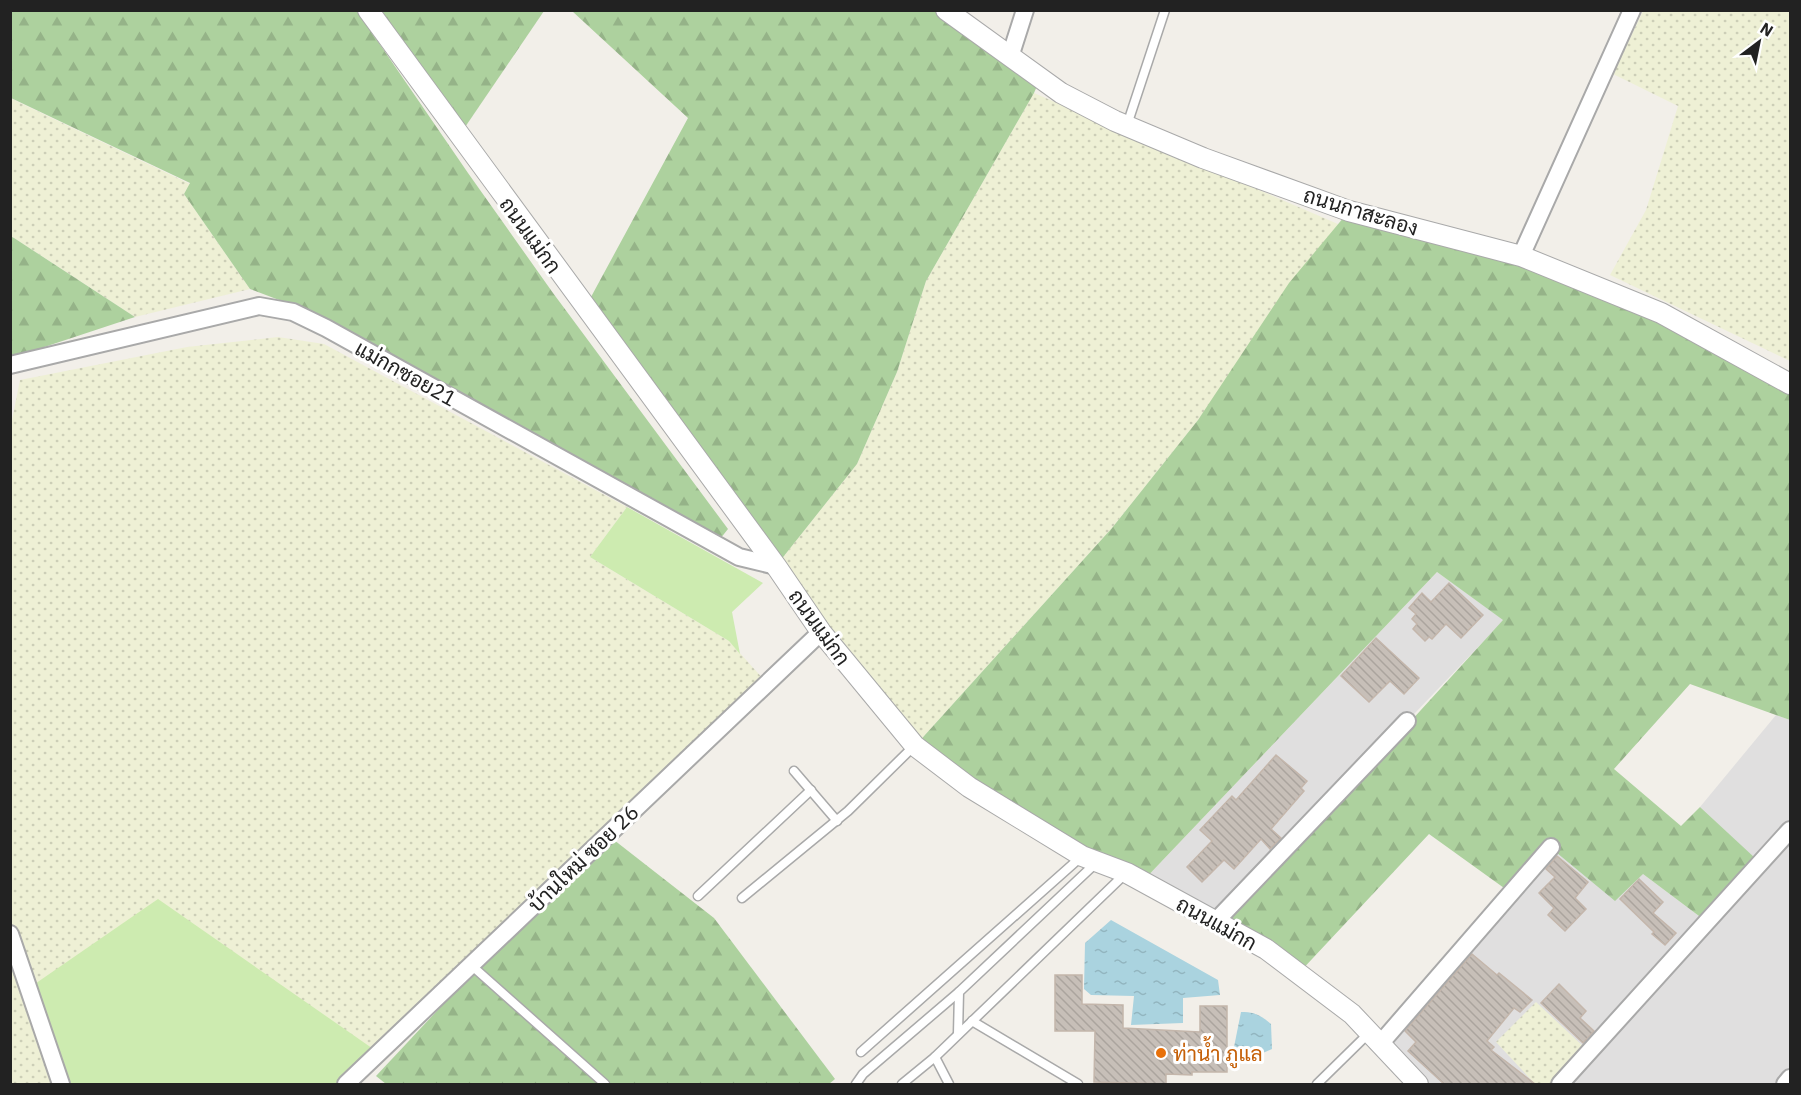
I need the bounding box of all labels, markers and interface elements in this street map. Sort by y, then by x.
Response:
north arrow [1729,12,1789,72]
text: N [1757,18,1777,41]
street label: ถนนกาสะลอง [1300,180,1422,242]
street label: ถนนแม่กก [494,191,568,279]
street label: แม่กกซอย21 [350,334,462,412]
street label: ถนนแม่กก [783,583,857,671]
street label: บ้านใหม่ ซอย 26 [522,798,644,918]
street label: ถนนแม่กก [1172,889,1262,957]
place label: ท่าน้ำ ภูแล [1173,1036,1263,1069]
marker: ท่าน้ำ ภูแล [1154,1046,1168,1060]

